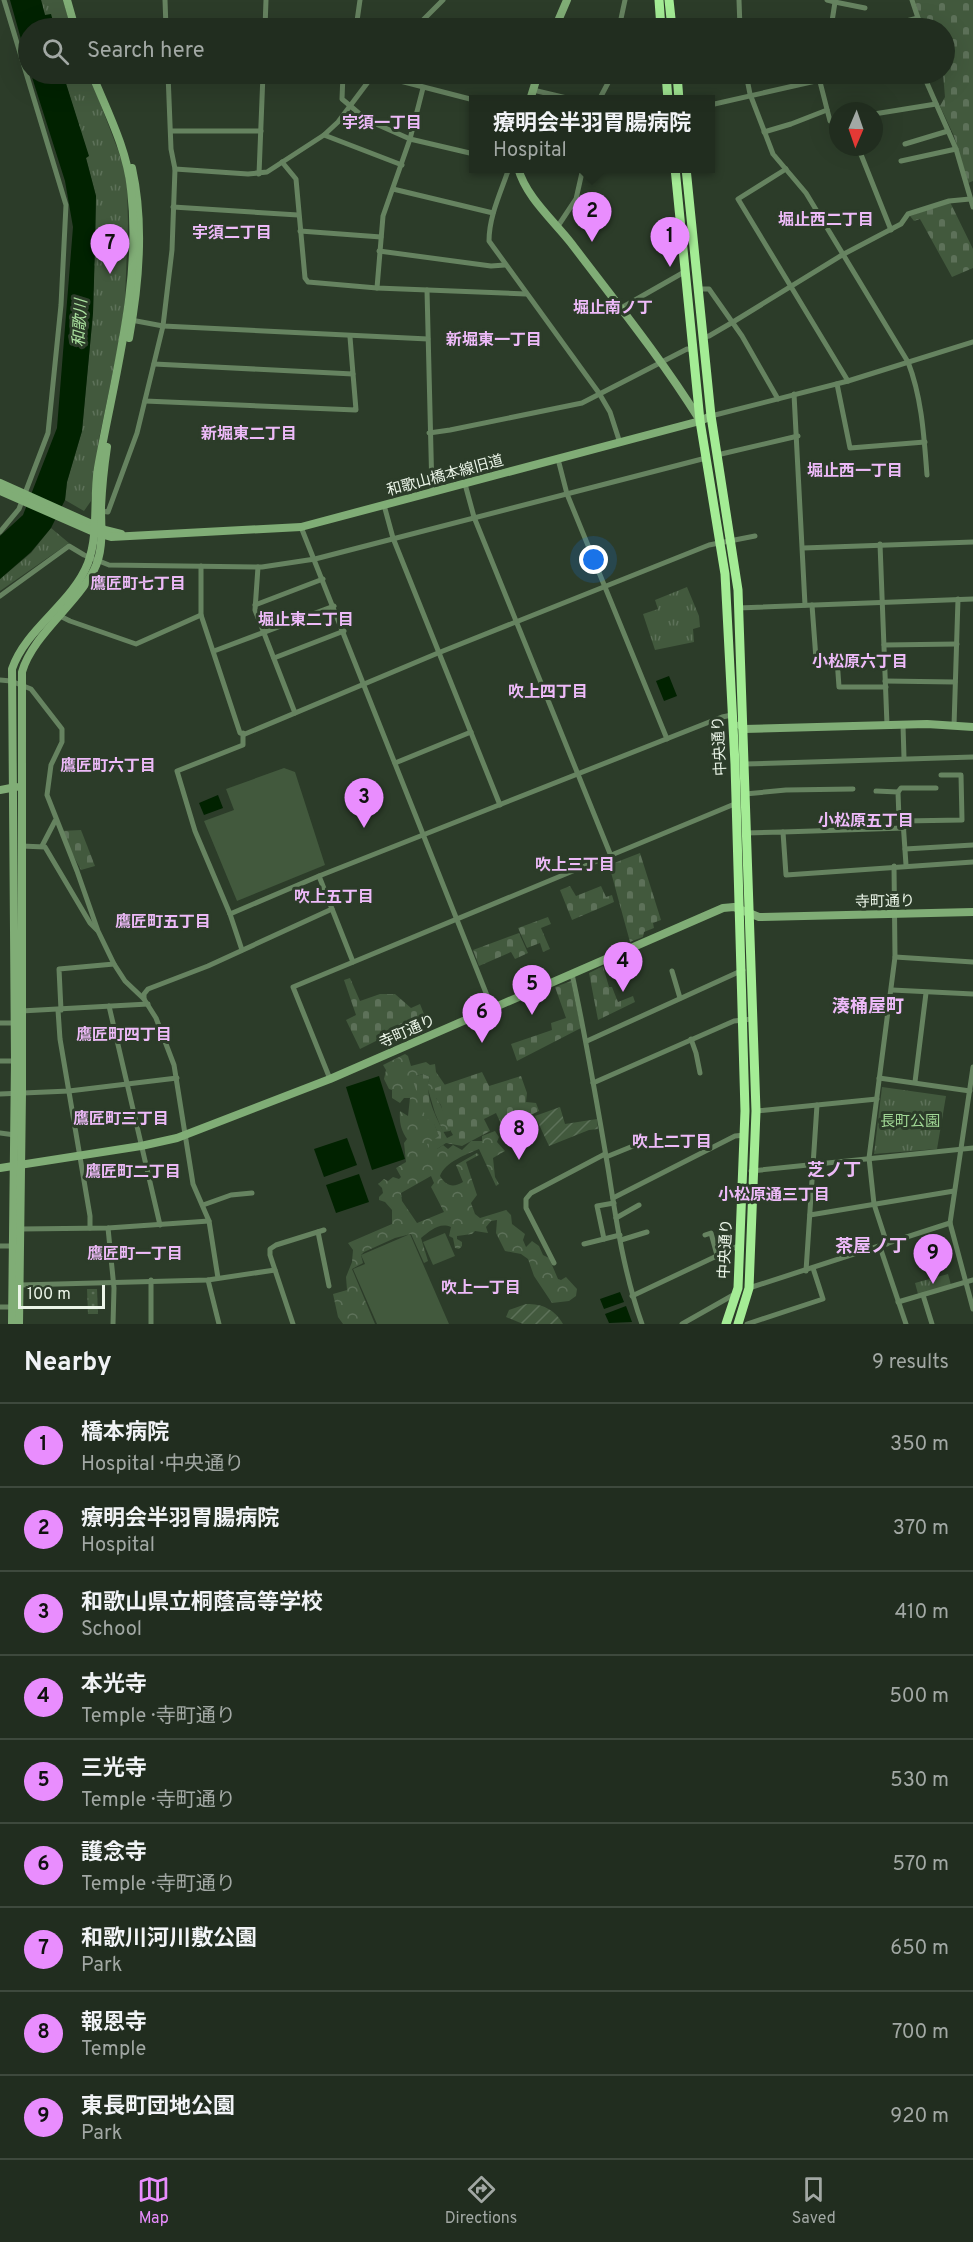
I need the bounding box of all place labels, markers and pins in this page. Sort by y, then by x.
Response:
pin: 2 [572,192,612,242]
pin: 1 [650,218,690,267]
pin: 7 [90,224,130,274]
pin: 3 [344,778,384,828]
pin: 4 [604,942,642,992]
pin: 5 [512,966,552,1015]
pin: 6 [462,994,502,1043]
pin: 8 [500,1110,538,1160]
pin: 9 [914,1234,952,1284]

